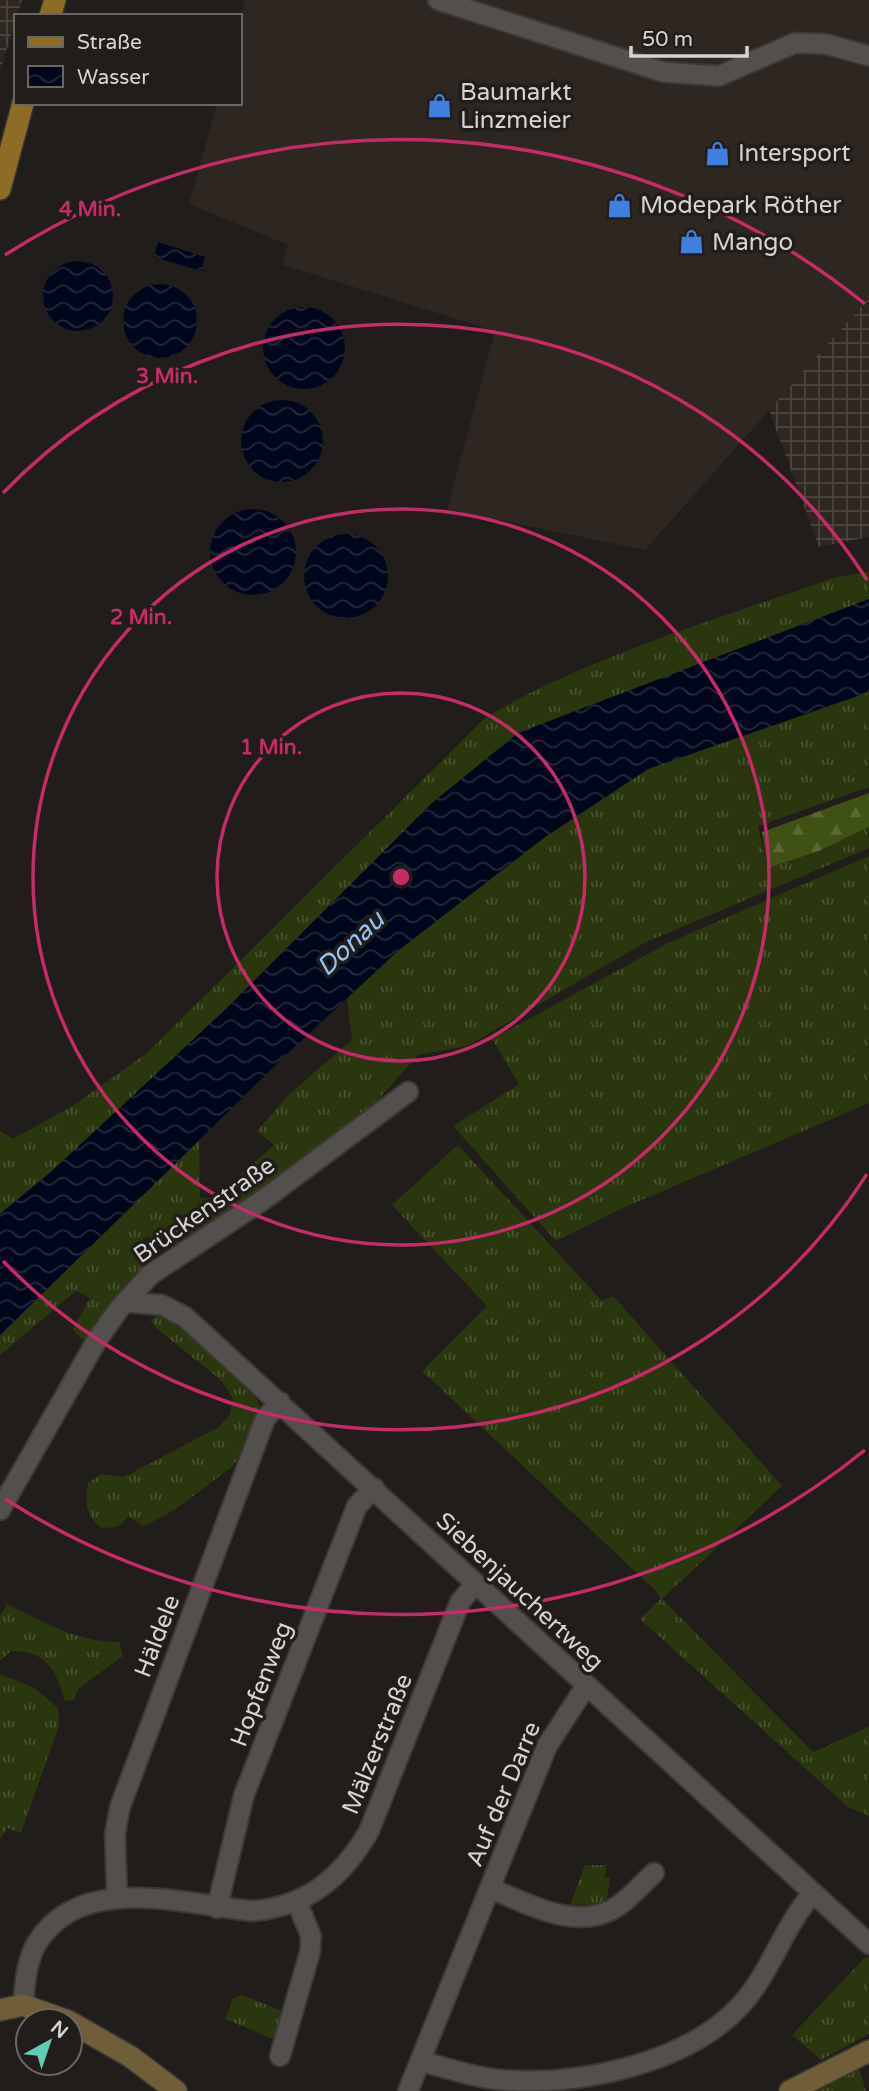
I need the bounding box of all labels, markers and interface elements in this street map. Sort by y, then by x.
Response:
legend [14,14,242,105]
scale bar [631,14,746,58]
text: 50 m [642,27,693,52]
text: Straße [77,30,142,55]
text: Wasser [77,65,149,90]
place label: Baumarkt Linzmeier [460,78,572,135]
shop icon: Baumarkt Linzmeier [426,92,454,120]
shop icon: Intersport [704,139,732,167]
place label: Intersport [738,139,850,168]
shop icon: Modepark Röther [606,191,634,219]
place label: Modepark Röther [640,191,842,220]
text: 4 Min. [59,197,121,222]
shop icon: Mango [678,228,706,256]
place label: Mango [712,228,793,257]
text: 3 Min. [136,364,198,389]
text: 2 Min. [110,605,172,630]
text: 1 Min. [240,735,302,760]
centre of rings [389,865,413,889]
water label: Donau [310,904,391,982]
street label: Brückenstraße [128,1151,280,1270]
street label: Siebenjauchertweg [430,1506,609,1676]
street label: Häldele [129,1591,186,1681]
street label: Hopfenweg [224,1618,299,1751]
street label: Mälzerstraße [336,1670,419,1819]
street label: Auf der Darre [460,1717,547,1871]
north arrow [14,2007,84,2077]
text: N [46,2016,72,2043]

